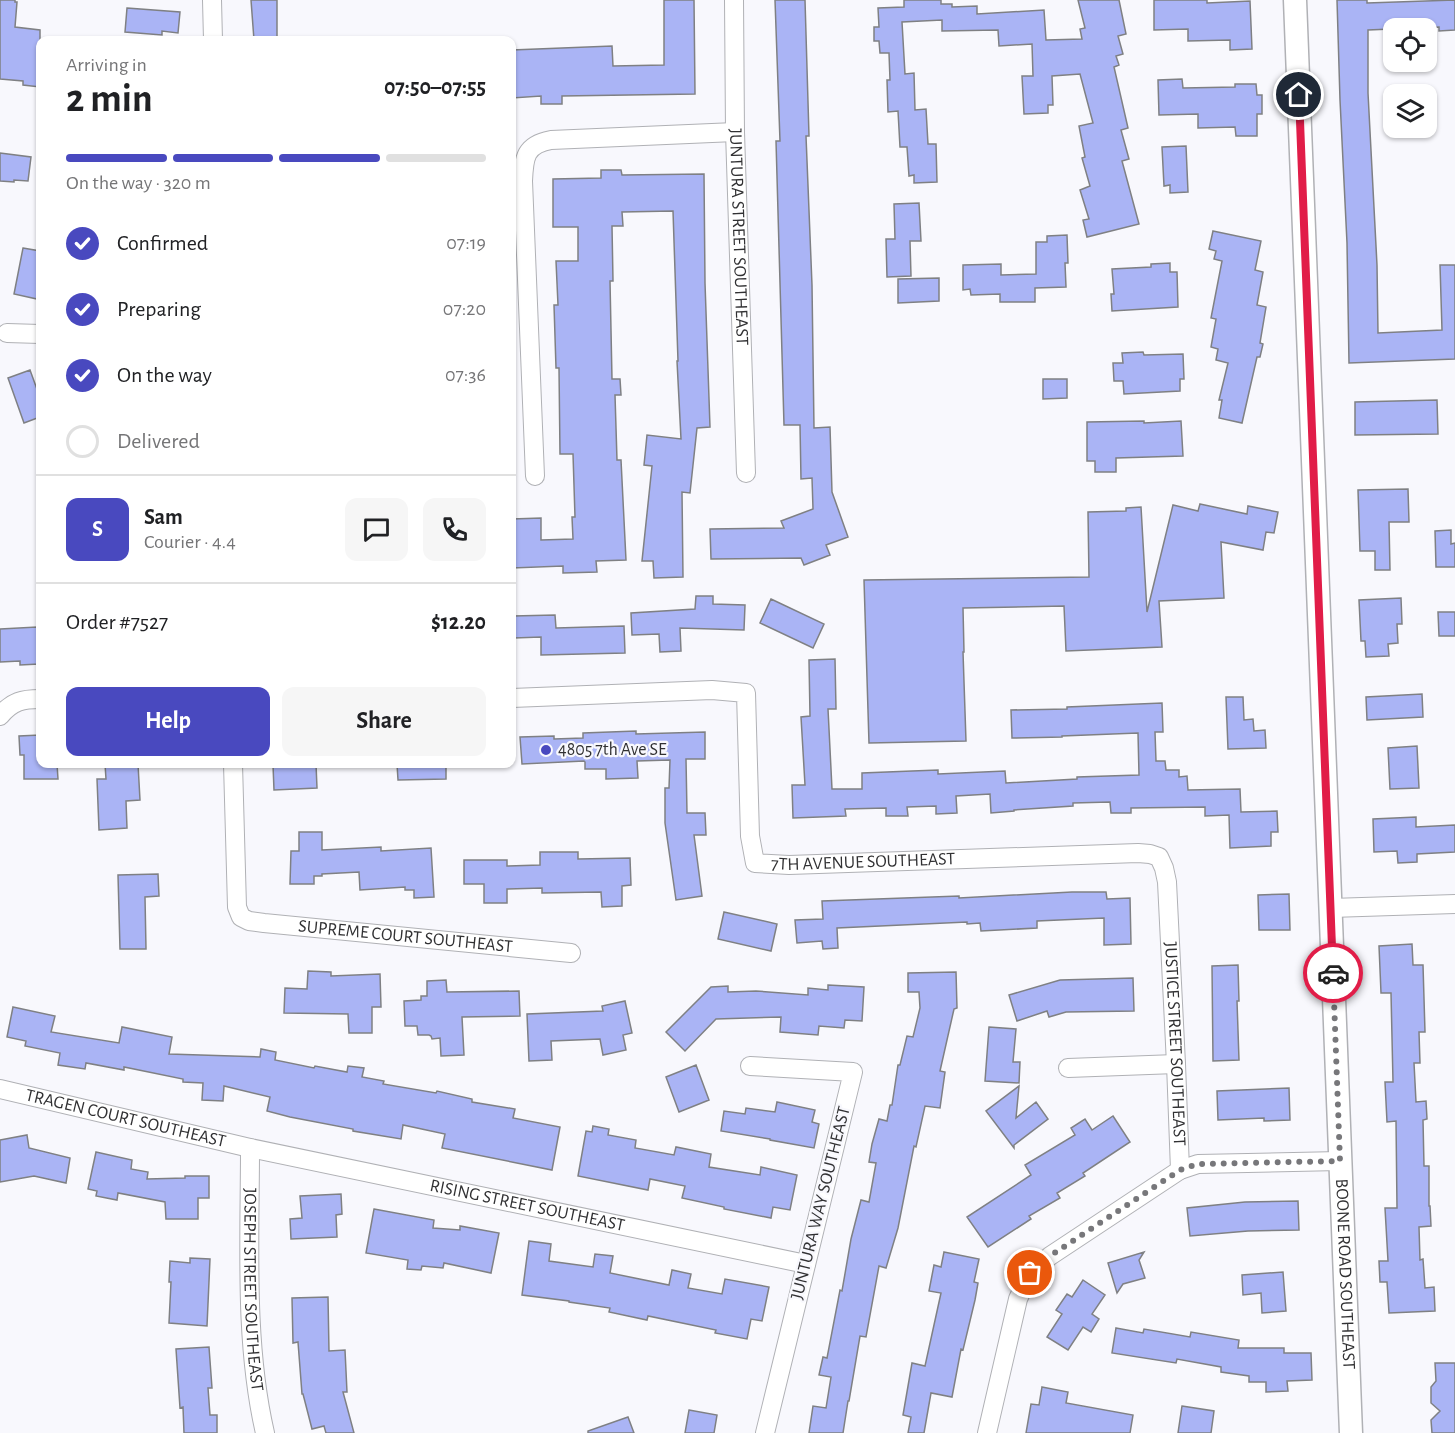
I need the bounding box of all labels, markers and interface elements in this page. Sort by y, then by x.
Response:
map controls [1383,18,1437,138]
button: locate [1383,18,1437,72]
text: Arriving in [66,55,147,75]
pin [1273,69,1324,120]
text: 07:50–07:55 [384,76,486,98]
icon: home [1282,78,1315,111]
text: 2 min [66,80,153,119]
button: layers [1383,84,1437,138]
street label: JUNTURA STREET SOUTHEAST [726,128,751,346]
text: On the way · 320 m [66,173,211,193]
icon: check [66,227,99,260]
text: Confirmed [117,232,208,254]
text: 07:19 [446,233,486,253]
icon: check [66,293,99,326]
text: Preparing [117,298,201,320]
text: 07:20 [443,299,486,319]
icon: check [66,359,99,392]
text: On the way [117,364,212,386]
text: 07:36 [445,365,486,385]
text: Delivered [117,430,200,452]
button: chat [345,498,408,561]
button: phone [423,498,486,561]
text: Sam [144,506,183,528]
text: S [92,518,103,540]
text: Courier · 4.4 [144,532,236,552]
text: Order #7527 [66,611,168,633]
text: $12.20 [431,611,486,633]
button: Help [66,687,270,756]
button: Share [282,687,486,756]
place label: 4805 7th Ave SE [558,741,667,759]
marker: 4805 7th Ave SE [539,743,553,757]
street label: 7TH AVENUE SOUTHEAST [771,850,956,874]
street label: SUPREME COURT SOUTHEAST [297,917,514,956]
street label: JUSTICE STREET SOUTHEAST [1161,941,1188,1146]
courier [1303,943,1363,1003]
icon: car [1317,957,1350,990]
street label: TRAGEN COURT SOUTHEAST [23,1086,228,1151]
street label: JUNTURA WAY SOUTHEAST [788,1104,854,1301]
street label: RISING STREET SOUTHEAST [428,1177,626,1235]
street label: BOONE ROAD SOUTHEAST [1332,1178,1358,1370]
street label: JOSEPH STREET SOUTHEAST [240,1188,266,1393]
pin [1004,1247,1055,1298]
icon: bag [1013,1256,1046,1289]

